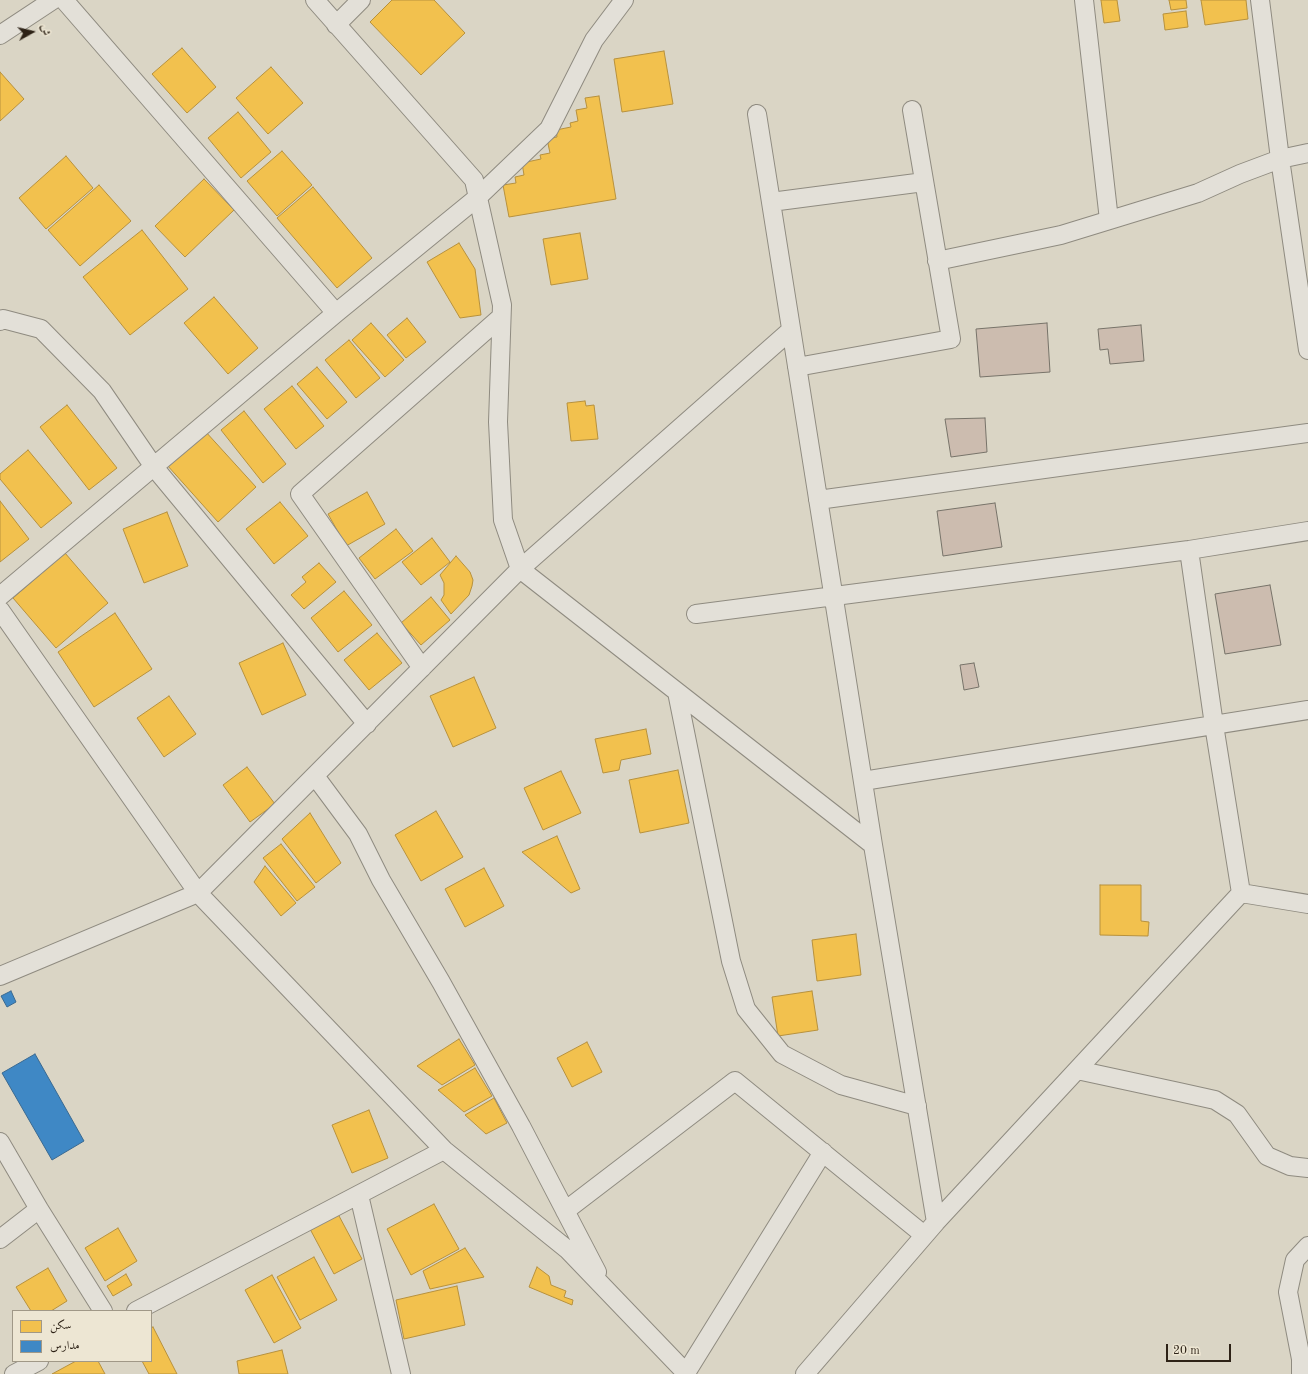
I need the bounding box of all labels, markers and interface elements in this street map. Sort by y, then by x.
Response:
north arrow [12,12,52,52]
text: ش [38,24,51,36]
legend [12,1310,152,1362]
text: سكن [50,1320,71,1332]
scale bar [1168,1336,1233,1362]
text: مدارس [50,1340,80,1352]
text: 20 m [1173,1345,1200,1357]

